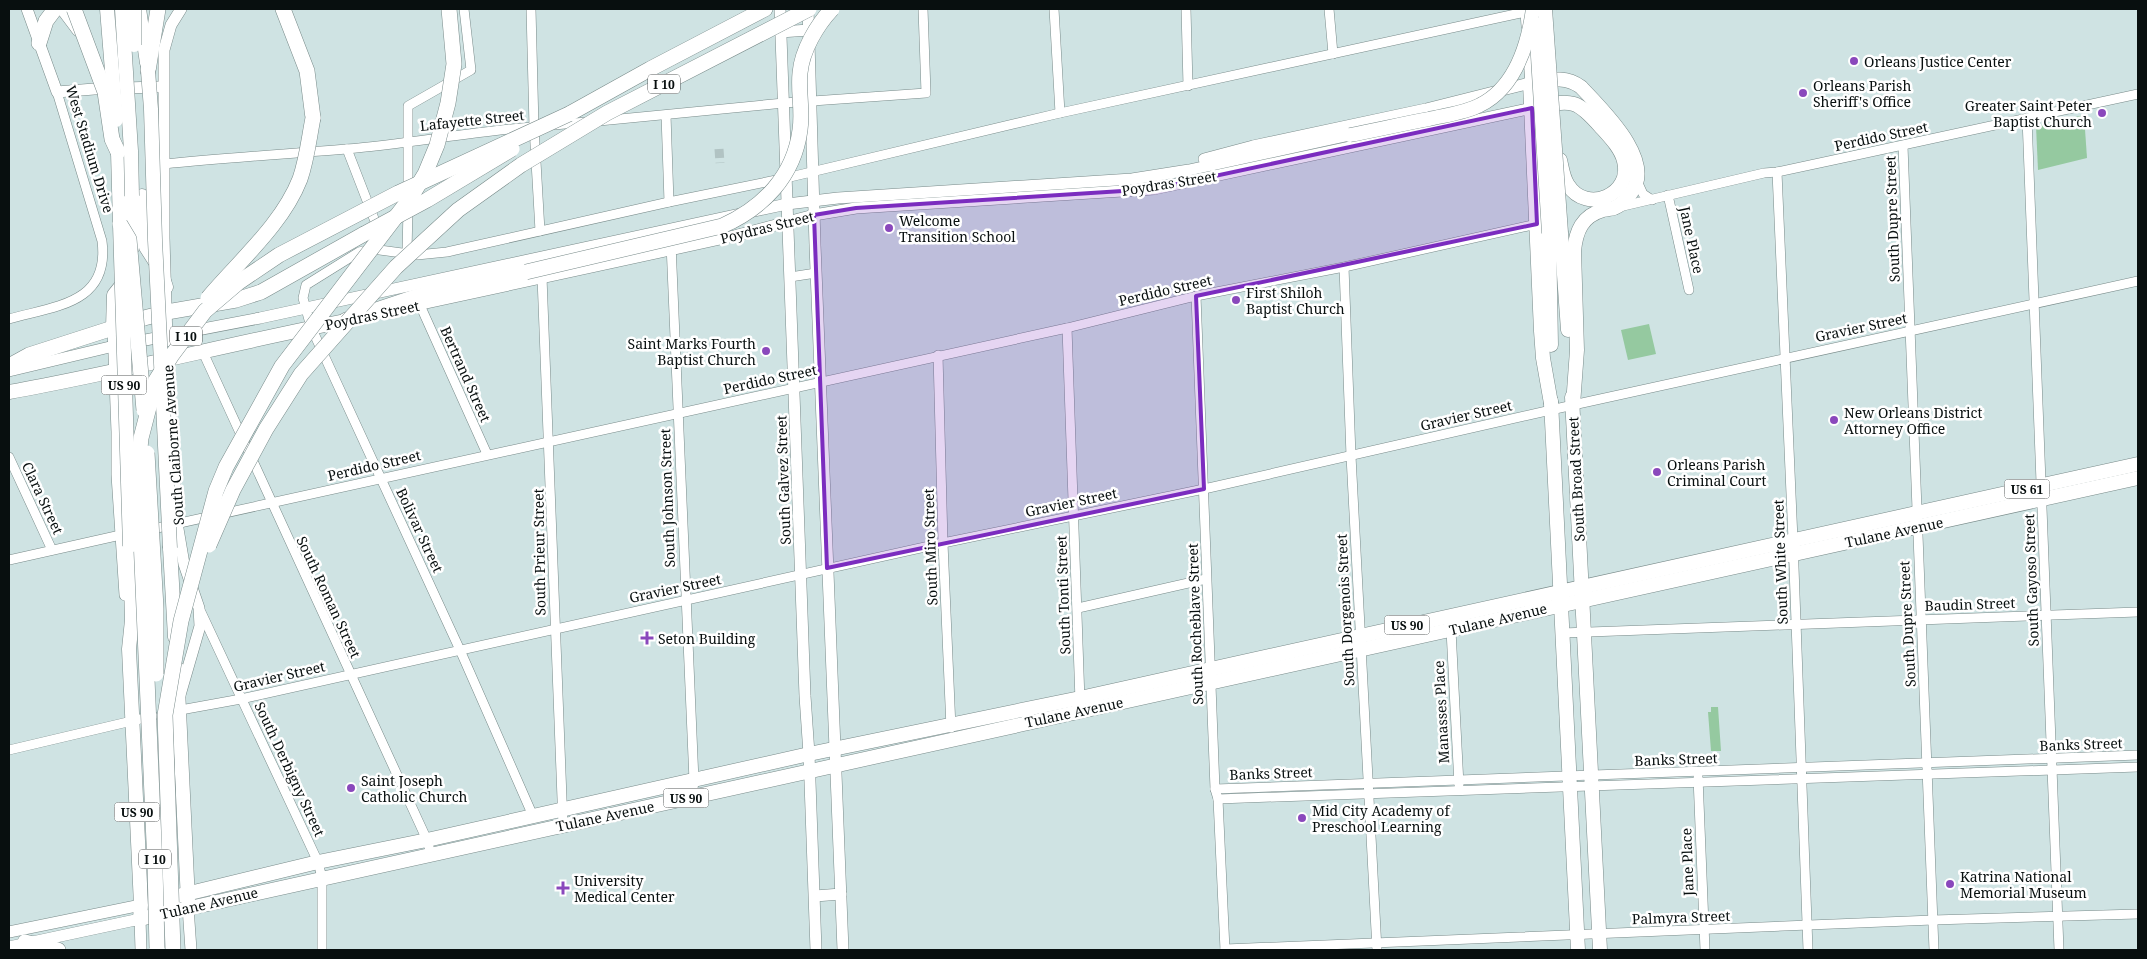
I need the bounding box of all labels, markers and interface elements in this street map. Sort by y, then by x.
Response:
place label: Orleans Justice Center [1864,52,2012,71]
marker: Orleans Justice Center [1848,55,1860,67]
road number: I 10 [648,74,680,94]
place label: Orleans Parish Sheriff's Office [1813,76,1911,111]
street label: West Stadium Drive [62,83,118,215]
marker: Orleans Parish Sheriff's Office [1797,87,1809,99]
place label: Greater Saint Peter Baptist Church [1965,96,2092,131]
street label: Lafayette Street [419,105,525,135]
marker: Greater Saint Peter Baptist Church [2096,107,2108,119]
street label: Perdido Street [1833,117,1929,155]
street label: South Dupre Street [1880,155,1904,283]
street label: Poydras Street [1120,166,1218,200]
street label: Jane Place [1675,204,1708,275]
street label: Poydras Street [718,206,816,248]
place label: Welcome Transition School [899,211,1016,246]
marker: Welcome Transition School [883,222,895,234]
street label: Perdido Street [1117,270,1213,310]
place label: First Shiloh Baptist Church [1246,283,1345,318]
marker: First Shiloh Baptist Church [1230,294,1242,306]
street label: Poydras Street [323,296,421,334]
street label: Gravier Street [1813,308,1909,346]
street label: Bertrand Street [436,323,496,425]
road number: I 10 [170,326,202,346]
place label: Saint Marks Fourth Baptist Church [628,334,756,369]
marker: Saint Marks Fourth Baptist Church [760,345,772,357]
street label: Perdido Street [722,360,818,398]
street label: South Claiborne Avenue [158,364,188,526]
road number: US 90 [102,376,146,394]
street label: Gravier Street [1418,395,1514,435]
place label: New Orleans District Attorney Office [1844,403,1982,438]
marker: New Orleans District Attorney Office [1828,414,1840,426]
street label: South Galvez Street [771,415,795,545]
street label: South Broad Street [1563,416,1589,542]
street label: South Johnson Street [655,428,679,568]
street label: Perdido Street [326,445,422,485]
place label: Orleans Parish Criminal Court [1667,455,1766,490]
street label: Clara Street [18,459,68,537]
marker: Orleans Parish Criminal Court [1651,466,1663,478]
road number: US 61 [2004,479,2050,498]
street label: Gravier Street [1023,483,1119,521]
street label: Bolivar Street [392,485,448,575]
street label: South Prieur Street [528,488,550,616]
street label: South Miro Street [918,488,942,606]
street label: South White Street [1768,499,1792,625]
street label: Tulane Avenue [1843,512,1945,552]
street label: South Gayoso Street [2019,513,2043,647]
street label: South Roman Street [292,533,366,661]
street label: South Dorgenois Street [1332,533,1358,687]
street label: South Tonti Street [1051,535,1075,655]
street label: South Rocheblave Street [1183,543,1207,705]
street label: South Dupre Street [1894,560,1920,688]
street label: Gravier Street [627,569,723,607]
street label: Baudin Street [1924,593,2016,615]
street label: Tulane Avenue [1447,599,1549,639]
road number: US 90 [1384,616,1430,634]
place label: Seton Building [658,629,756,648]
marker: Seton Building [640,631,654,645]
street label: Gravier Street [231,656,327,696]
street label: Manasses Place [1429,660,1453,764]
street label: Tulane Avenue [1023,692,1125,732]
street label: South Derbigny Street [250,699,330,839]
street label: Banks Street [2039,733,2123,755]
street label: Banks Street [1634,748,1718,770]
street label: Banks Street [1229,762,1313,784]
place label: Saint Joseph Catholic Church [361,771,468,806]
marker: Saint Joseph Catholic Church [345,782,357,794]
road number: US 90 [664,788,708,808]
street label: Tulane Avenue [554,796,656,836]
place label: Mid City Academy of Preschool Learning [1312,801,1451,836]
road number: US 90 [114,802,160,822]
marker: Mid City Academy of Preschool Learning [1296,812,1308,824]
street label: Jane Place [1676,828,1698,897]
road number: I 10 [139,850,171,869]
place label: Katrina National Memorial Museum [1960,867,2087,902]
place label: University Medical Center [574,871,675,906]
marker: Katrina National Memorial Museum [1944,878,1956,890]
marker: University Medical Center [556,881,570,895]
street label: Tulane Avenue [158,883,260,923]
street label: Palmyra Street [1631,906,1731,928]

